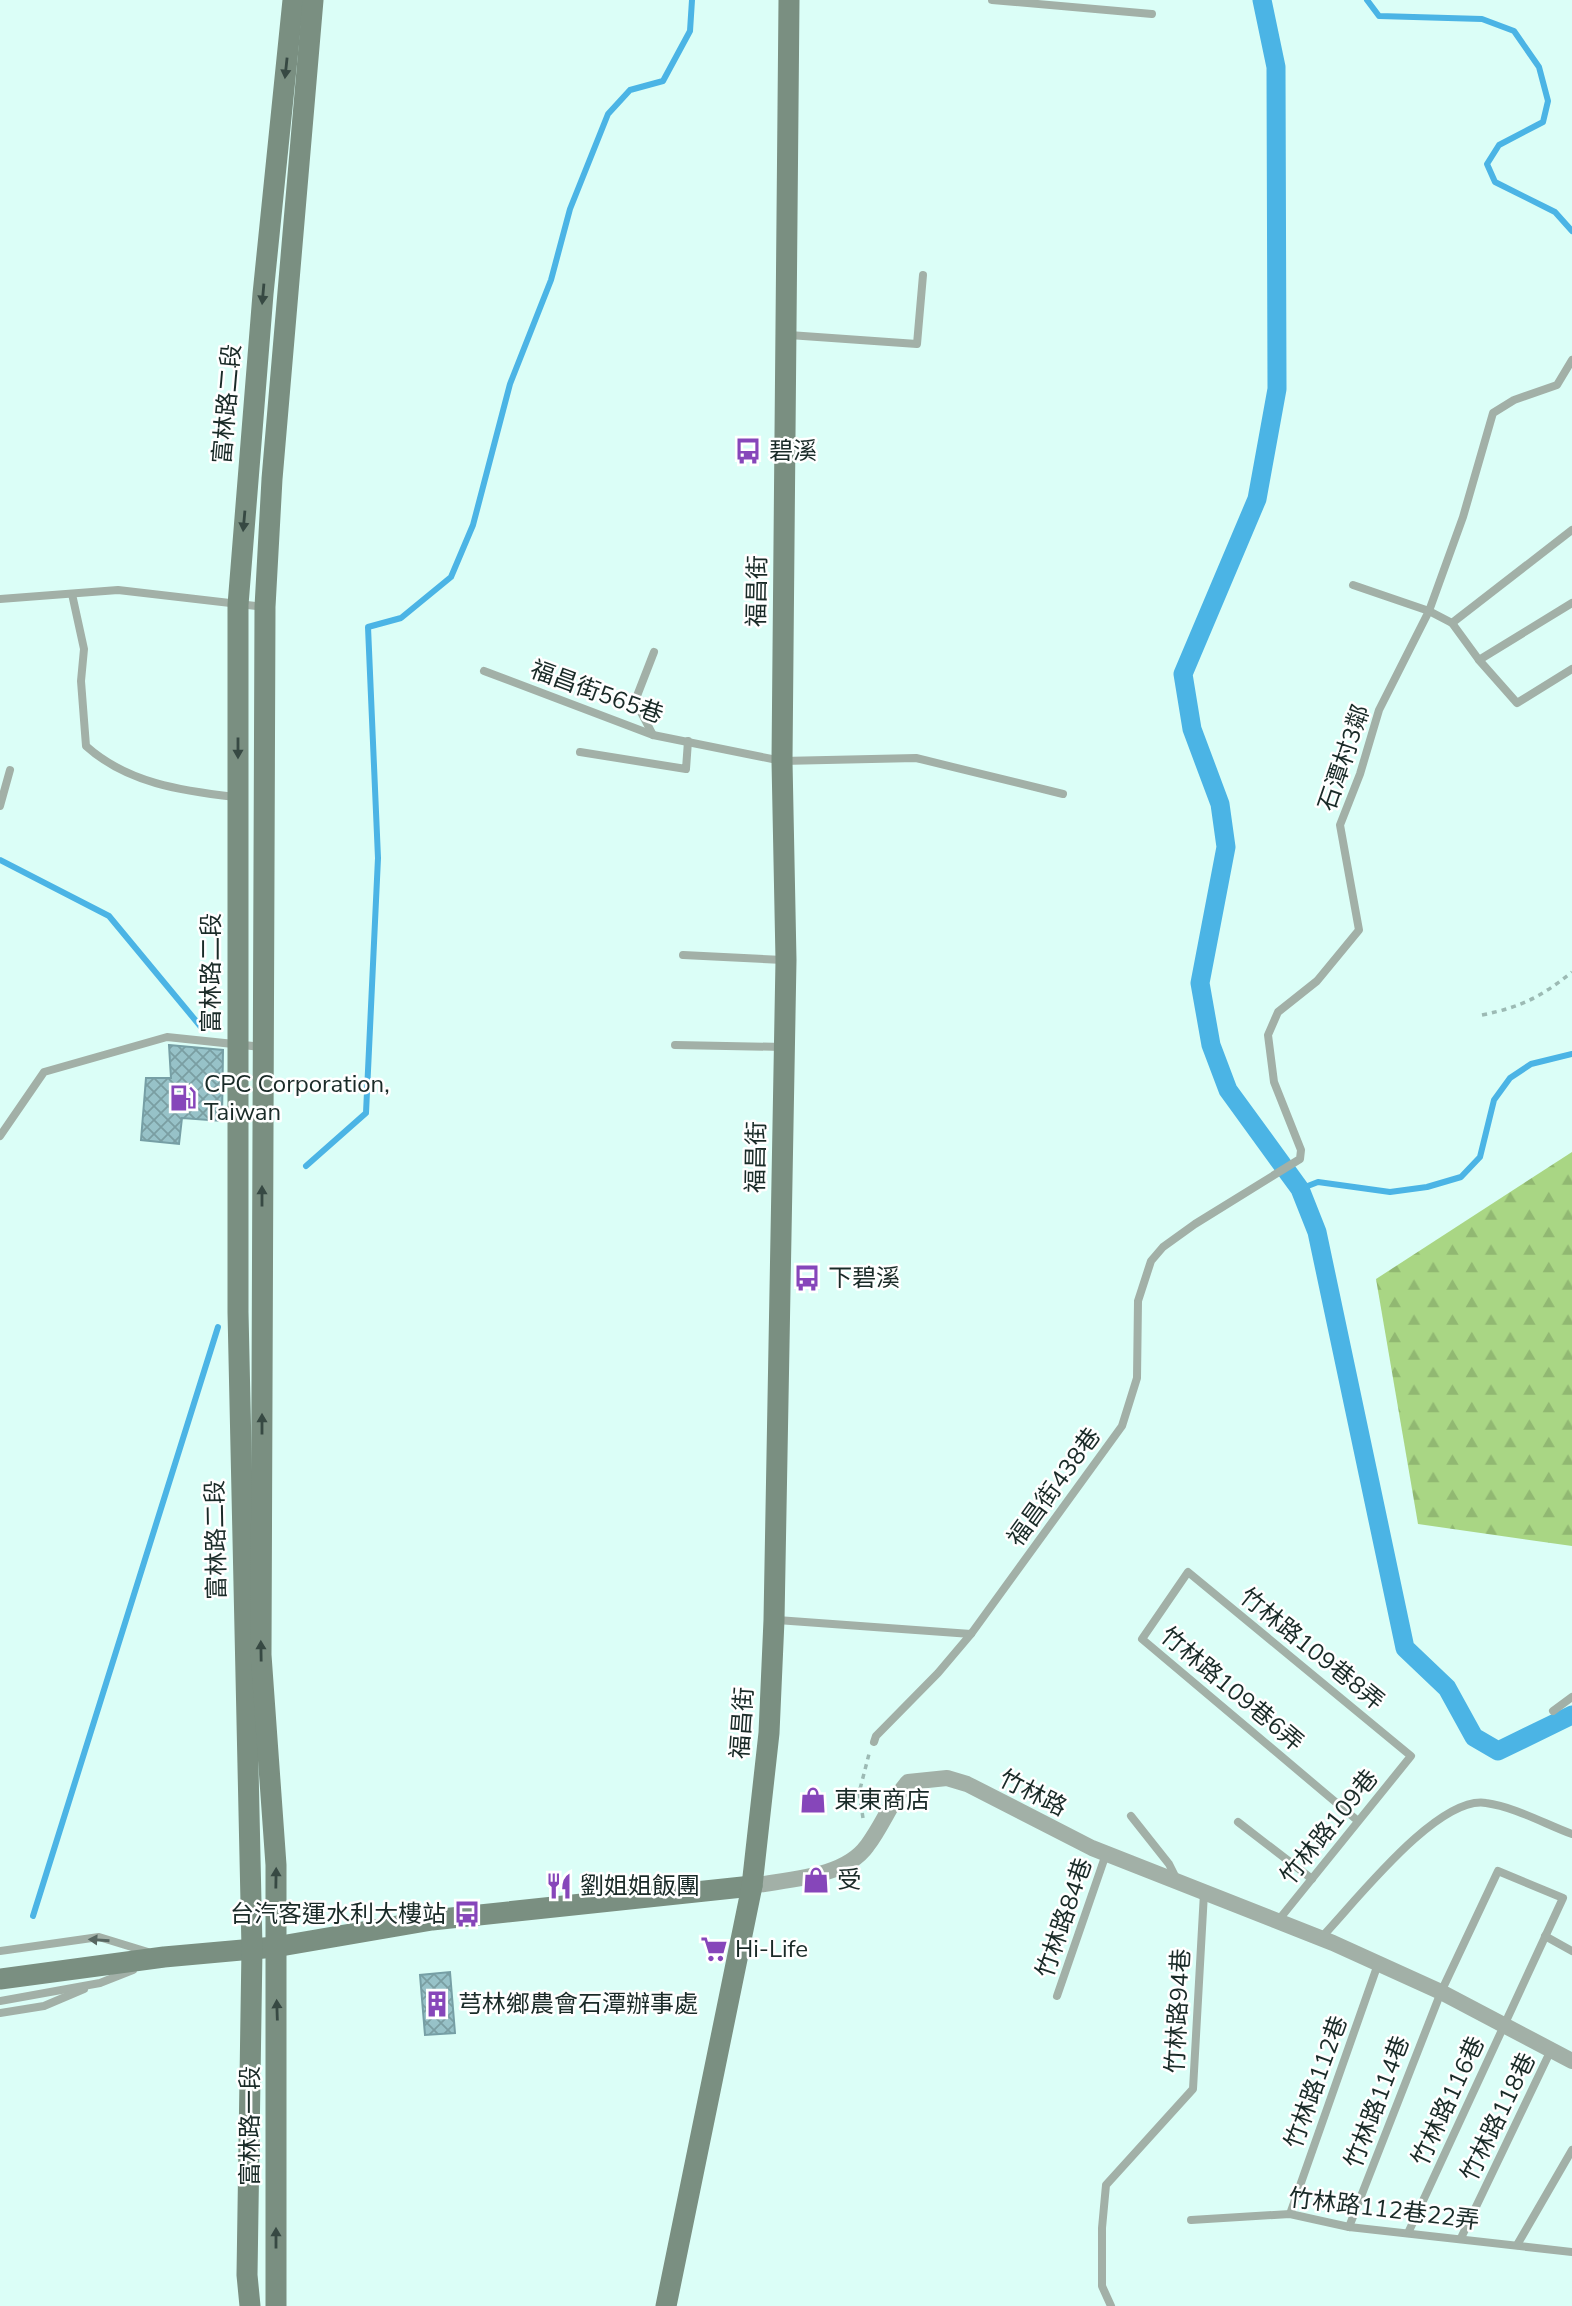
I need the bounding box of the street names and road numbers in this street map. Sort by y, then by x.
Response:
street label: 富林路二段 [206,343,248,465]
street label: 福昌街 [740,555,774,627]
street label: 福昌街565巷 [526,653,668,731]
street label: 石潭村3鄰 [1311,701,1377,815]
street label: 富林路二段 [195,913,227,1033]
street label: 福昌街 [739,1121,773,1193]
street label: 福昌街438巷 [1000,1421,1108,1553]
street label: 富林路二段 [199,1480,233,1600]
street label: 竹林路109巷8弄 [1233,1581,1391,1717]
street label: 竹林路109巷6弄 [1154,1620,1310,1758]
street label: 福昌街 [724,1686,760,1760]
street label: 竹林路 [994,1762,1072,1824]
street label: 竹林路109巷 [1273,1763,1385,1891]
street label: 竹林路84巷 [1029,1854,1099,1982]
street label: 竹林路94巷 [1159,1948,1197,2074]
street label: 竹林路112巷 [1277,2011,1355,2153]
street label: 竹林路114巷 [1337,2031,1417,2173]
street label: 竹林路116巷 [1404,2031,1492,2171]
street label: 竹林路118巷 [1453,2047,1543,2187]
street label: 富林路一段 [234,2066,266,2186]
street label: 竹林路112巷22弄 [1287,2181,1481,2237]

